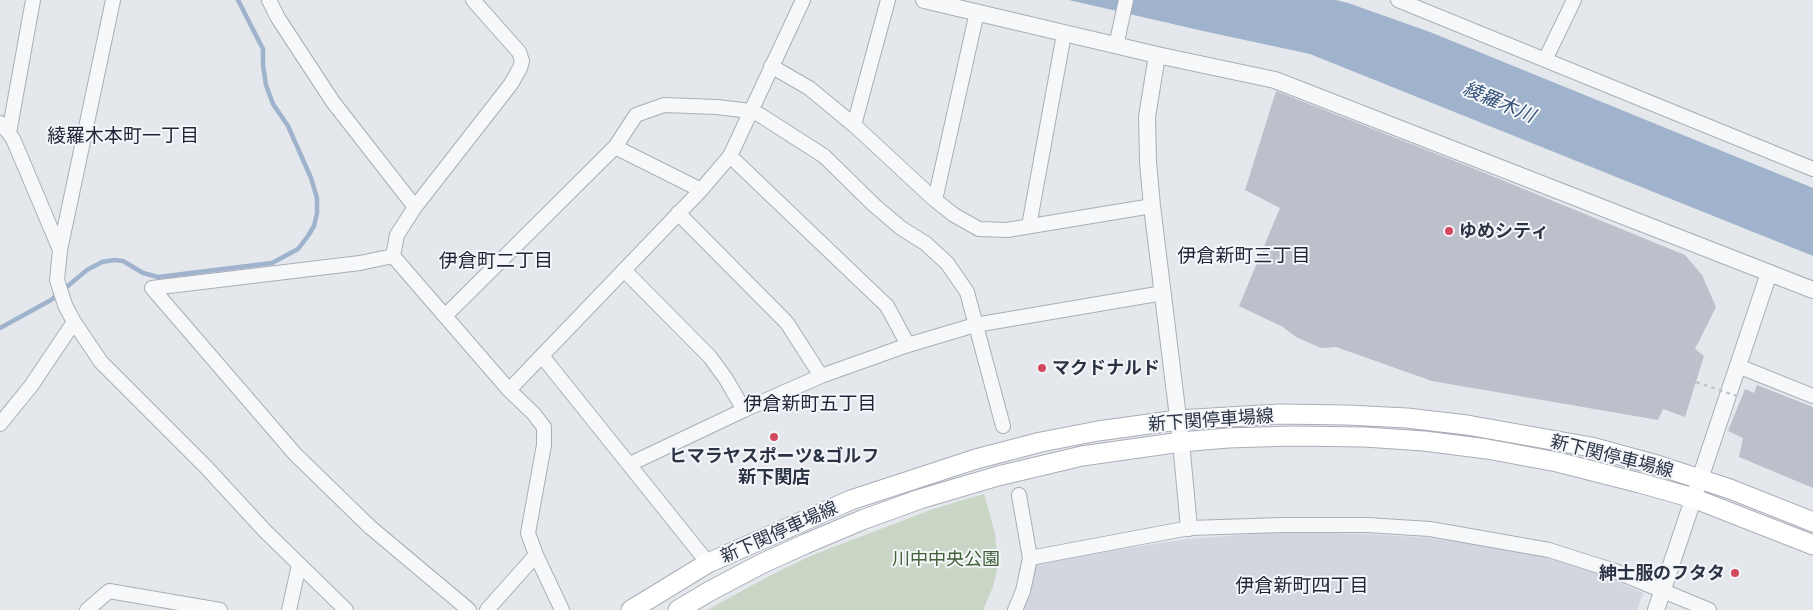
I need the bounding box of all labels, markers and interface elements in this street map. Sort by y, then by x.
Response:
water label: 綾羅木川 [1460,77,1538,127]
district label: 綾羅木本町一丁目 [47,125,199,147]
place label: ゆめシティ [1459,220,1549,242]
marker: ゆめシティ [1443,225,1455,237]
district label: 伊倉新町三丁目 [1178,245,1310,267]
district label: 伊倉町二丁目 [439,250,553,272]
place label: マクドナルド [1052,357,1160,379]
marker: マクドナルド [1036,362,1048,374]
district label: 伊倉新町五丁目 [744,393,876,415]
street label: 新下関停車場線 [1147,405,1275,435]
street label: 新下関停車場線 [1548,430,1676,482]
marker: ヒマラヤスポーツ&ゴルフ 新下関店 [768,431,780,443]
place label: ヒマラヤスポーツ&ゴルフ 新下関店 [669,445,879,488]
street label: 新下関停車場線 [717,497,841,567]
park label: 川中中央公園 [892,548,1000,570]
place label: 紳士服のフタタ [1599,562,1725,584]
marker: 紳士服のフタタ [1729,567,1741,579]
district label: 伊倉新町四丁目 [1236,575,1368,597]

